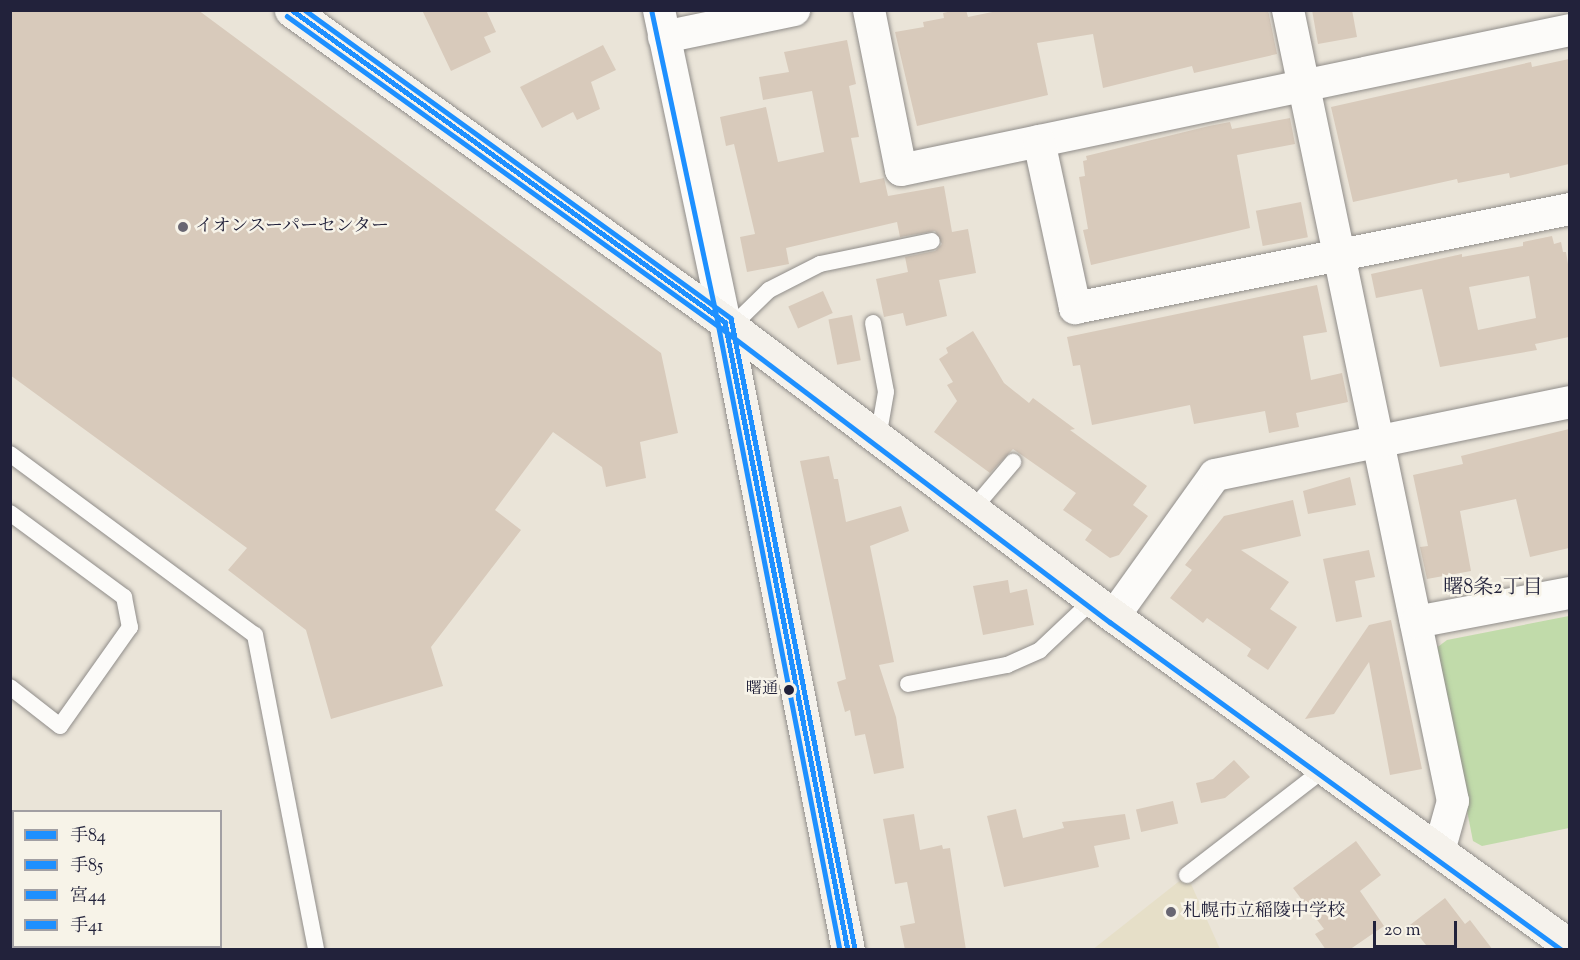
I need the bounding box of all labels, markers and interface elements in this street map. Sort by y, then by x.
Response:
place label: イオンスーパーセンター [195,216,392,238]
marker: イオンスーパーセンター [176,220,190,234]
district label: 曙8条2丁目 [1443,576,1543,600]
place label: 曙通 [746,680,778,700]
marker: 曙通 [783,684,795,696]
legend [12,810,222,948]
text: 手84 [70,824,106,850]
text: 手85 [70,854,103,880]
text: 宮44 [70,884,106,910]
place label: 札幌市立稲陵中学校 [1183,901,1345,923]
marker: 札幌市立稲陵中学校 [1164,905,1178,919]
scale bar [1376,909,1460,947]
text: 手41 [70,914,103,940]
text: 20 m [1384,918,1421,944]

